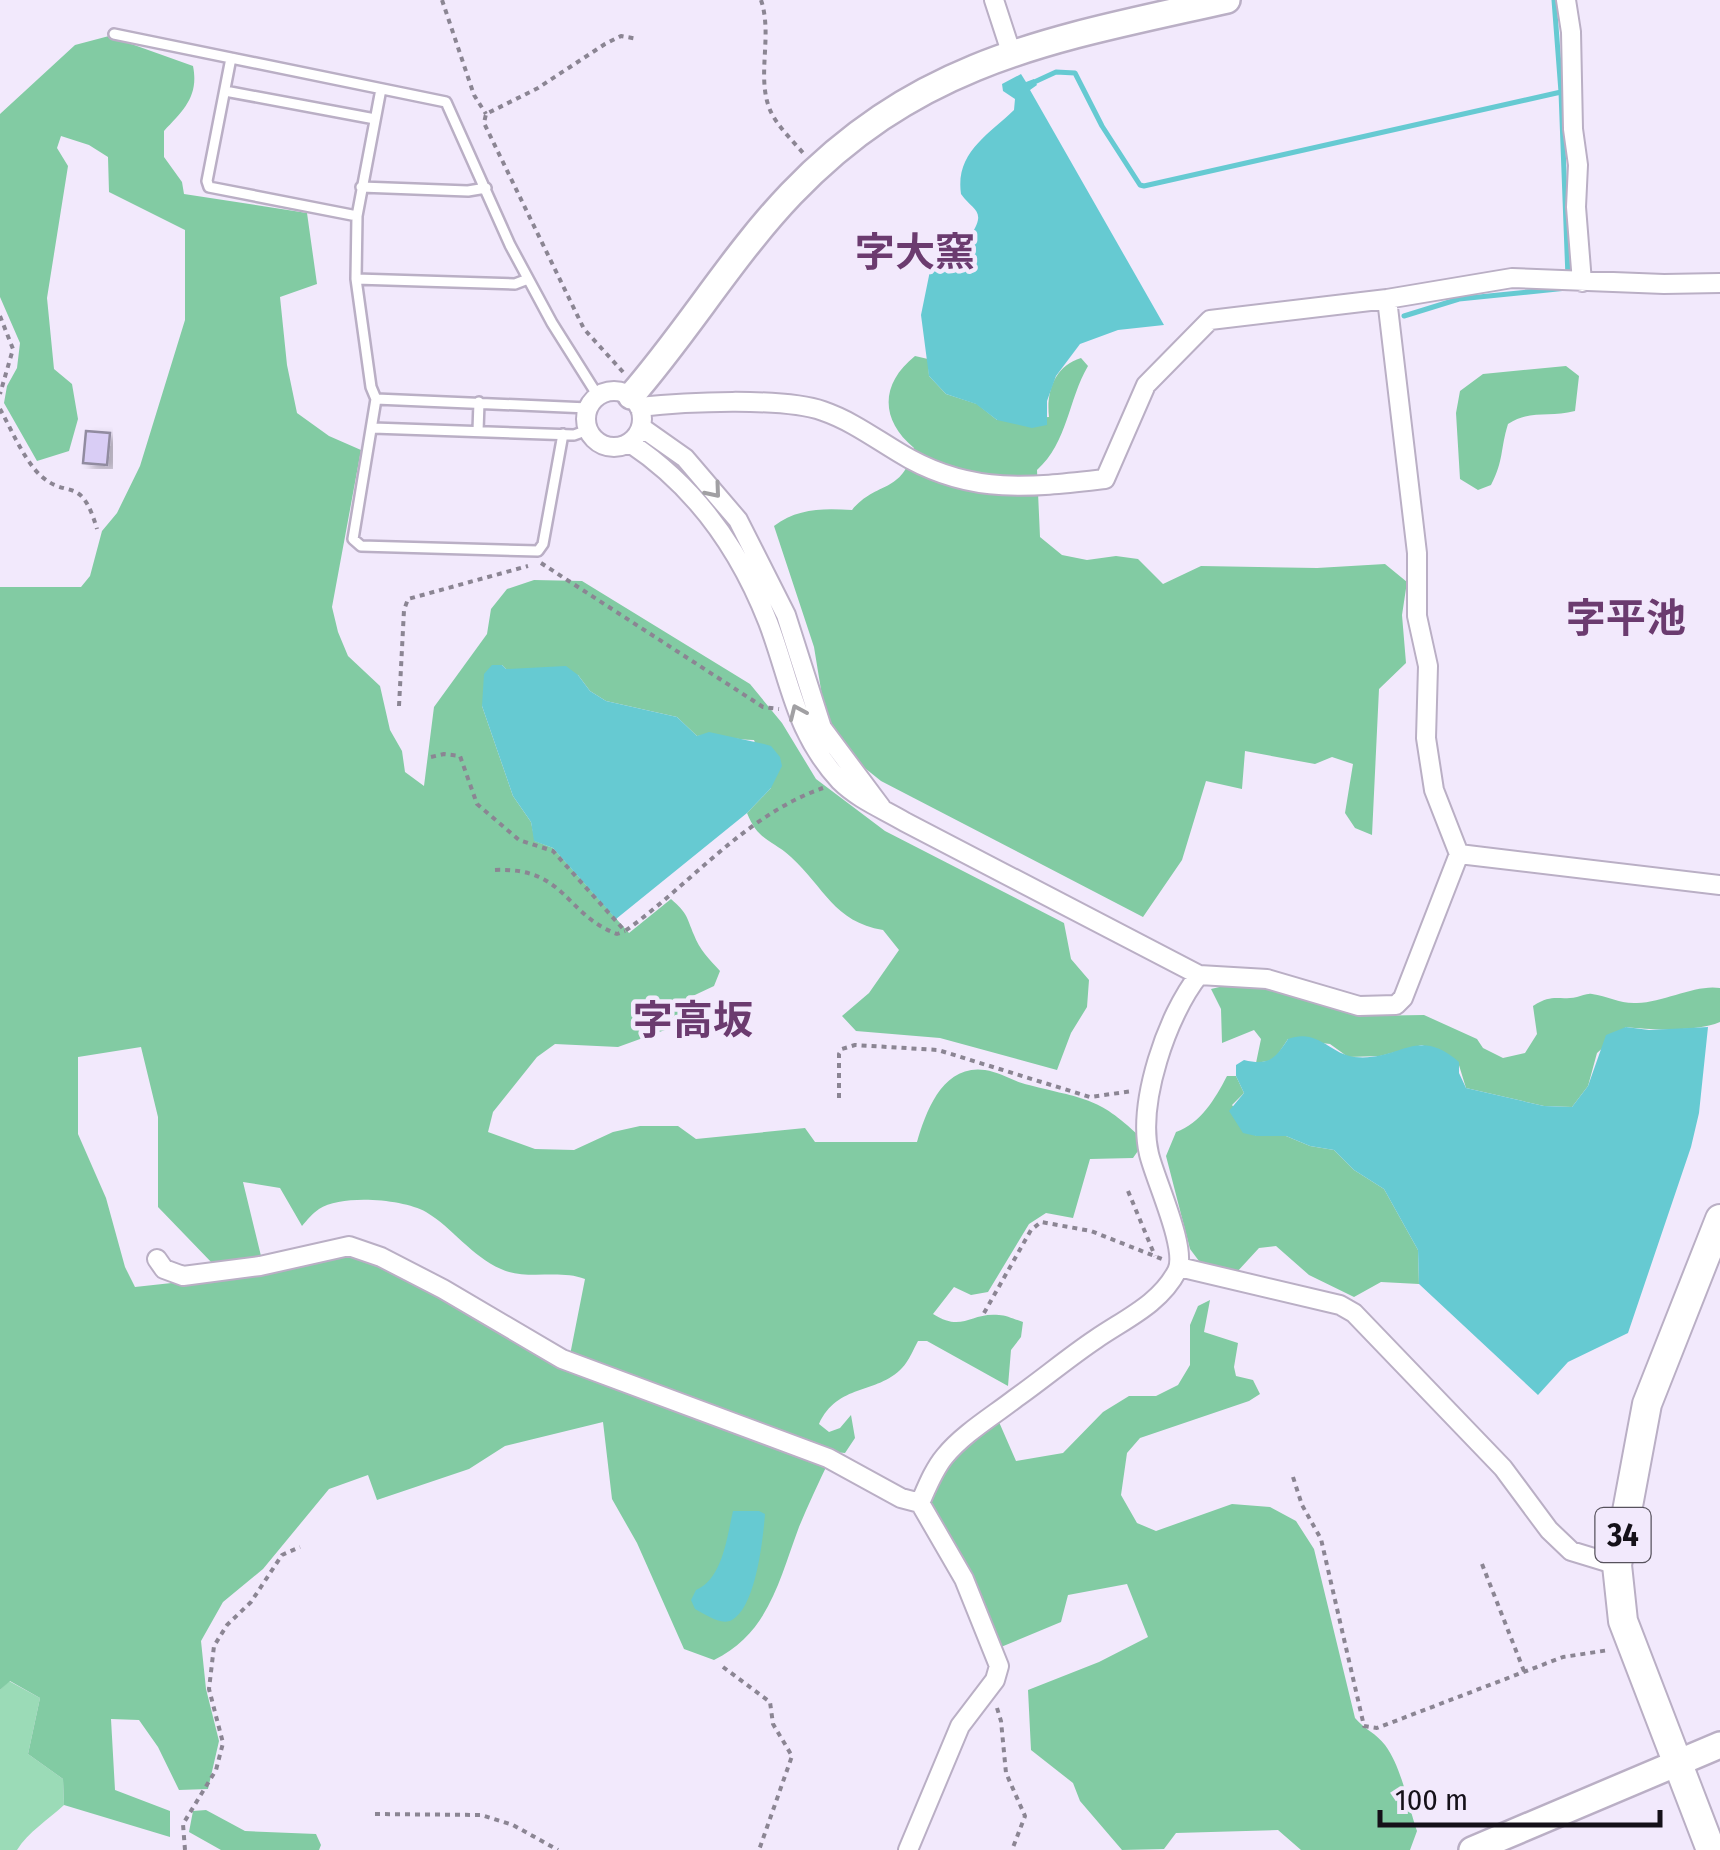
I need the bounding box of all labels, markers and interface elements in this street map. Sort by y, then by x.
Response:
district label: 字大窯 [855,229,975,277]
one-way arrow [703,479,721,497]
district label: 字平池 [1566,595,1686,643]
one-way arrow [789,704,809,722]
district label: 字高坂 [633,997,753,1045]
road number: 34 [1596,1508,1650,1562]
scale bar [1380,1765,1660,1827]
text: 100 m [1395,1782,1468,1818]

